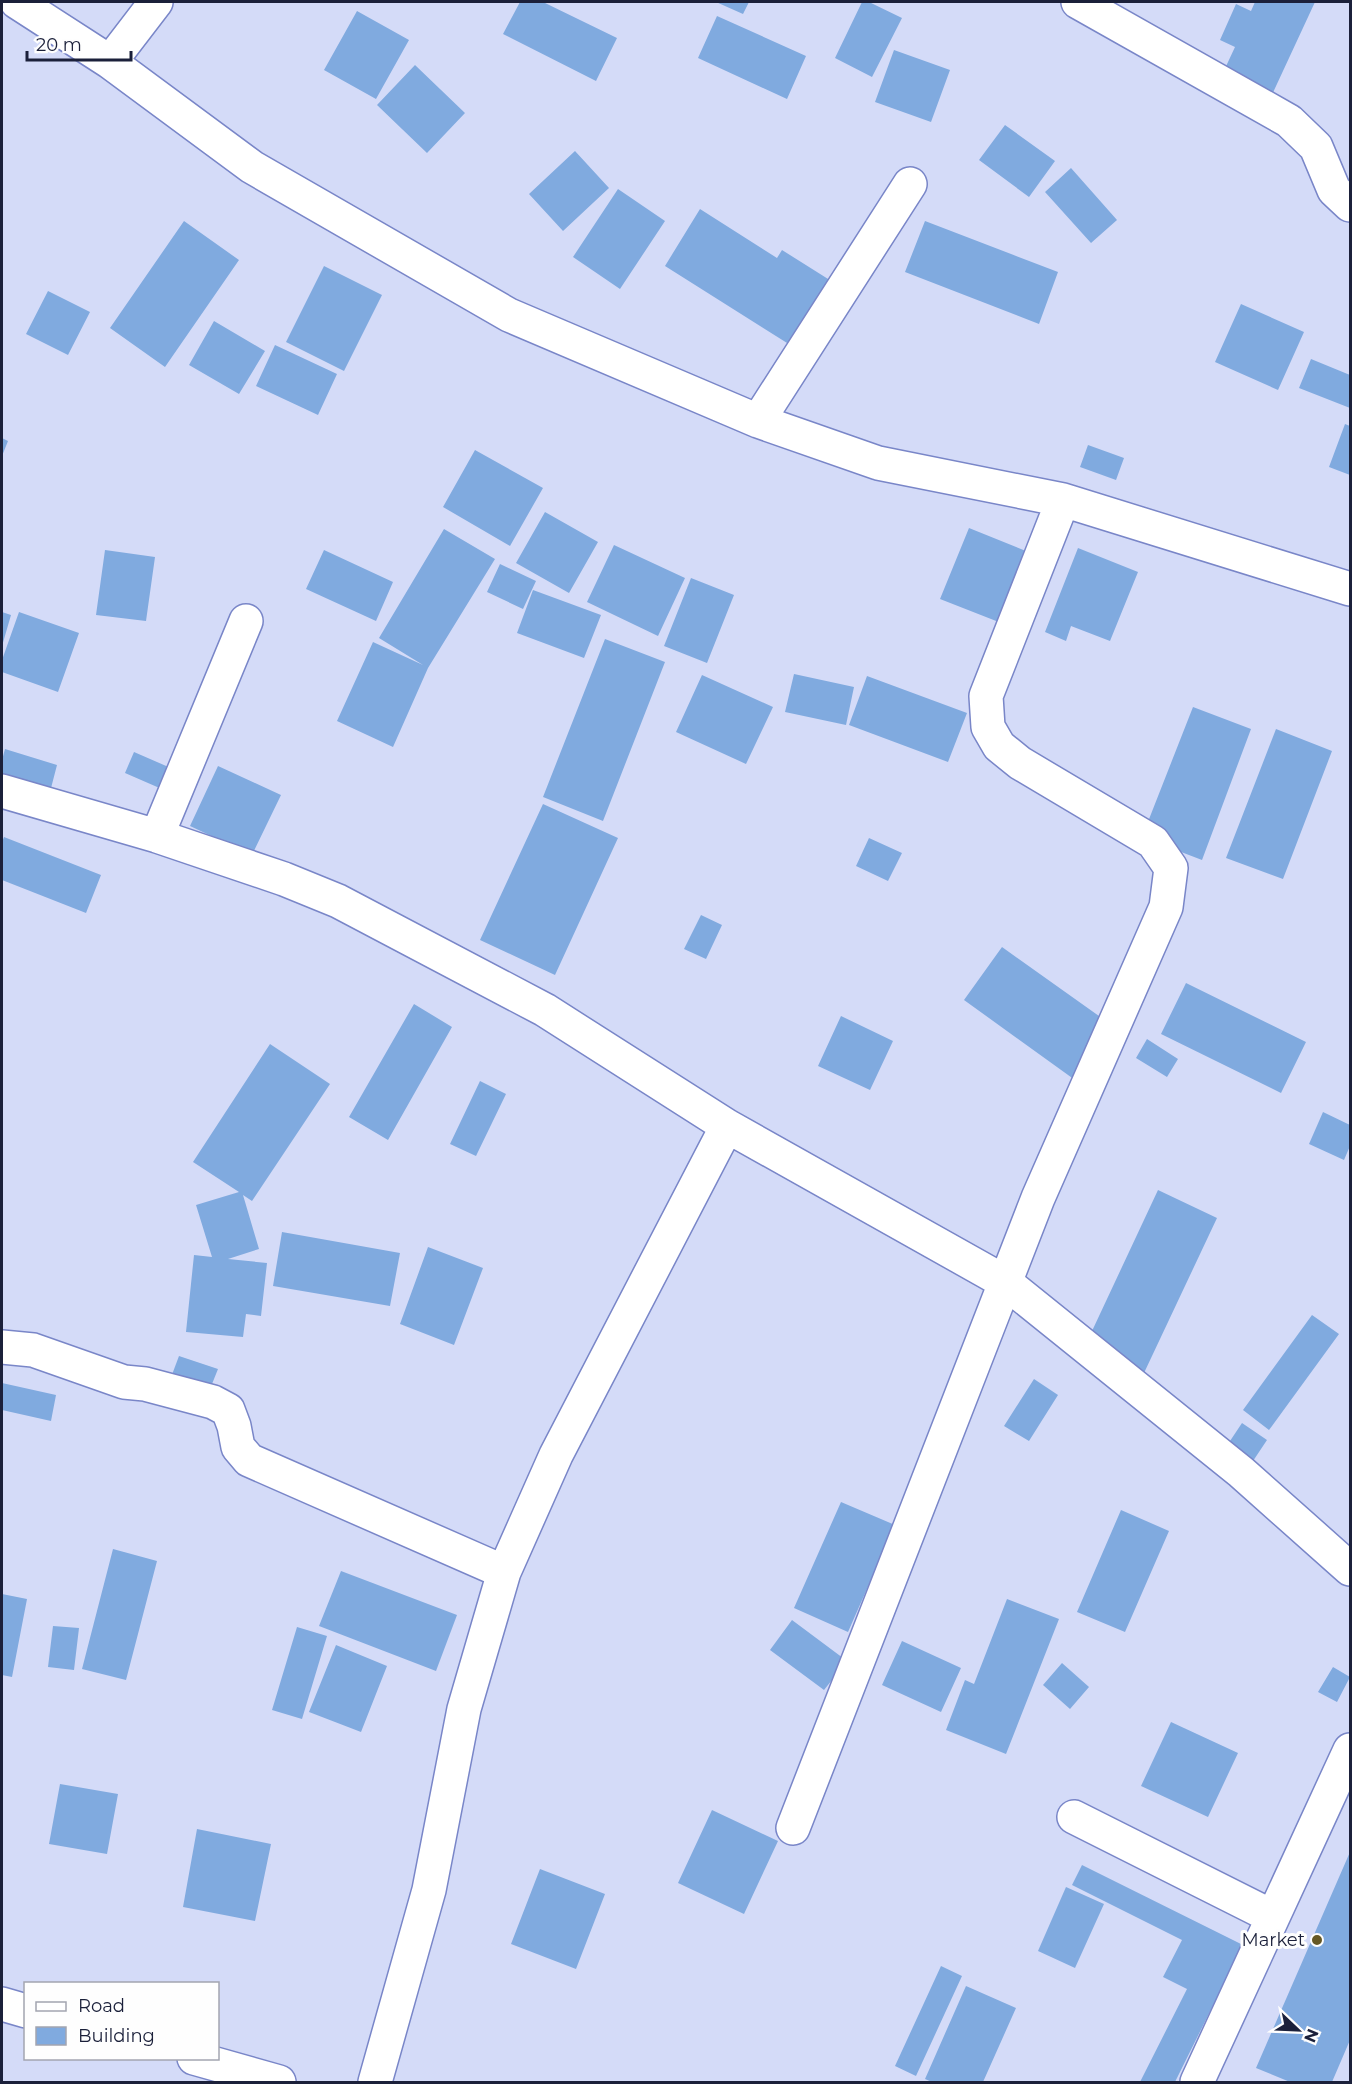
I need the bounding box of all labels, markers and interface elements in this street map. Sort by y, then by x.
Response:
scale bar [27,24,130,62]
text: 20 m [36,34,82,56]
place label: Market [1242,1929,1305,1951]
marker: Market [1310,1933,1324,1947]
legend [24,1982,219,2060]
text: Road [78,1995,125,2017]
north arrow [1268,2000,1328,2060]
text: Building [78,2025,155,2047]
text: N [1300,2026,1323,2045]

